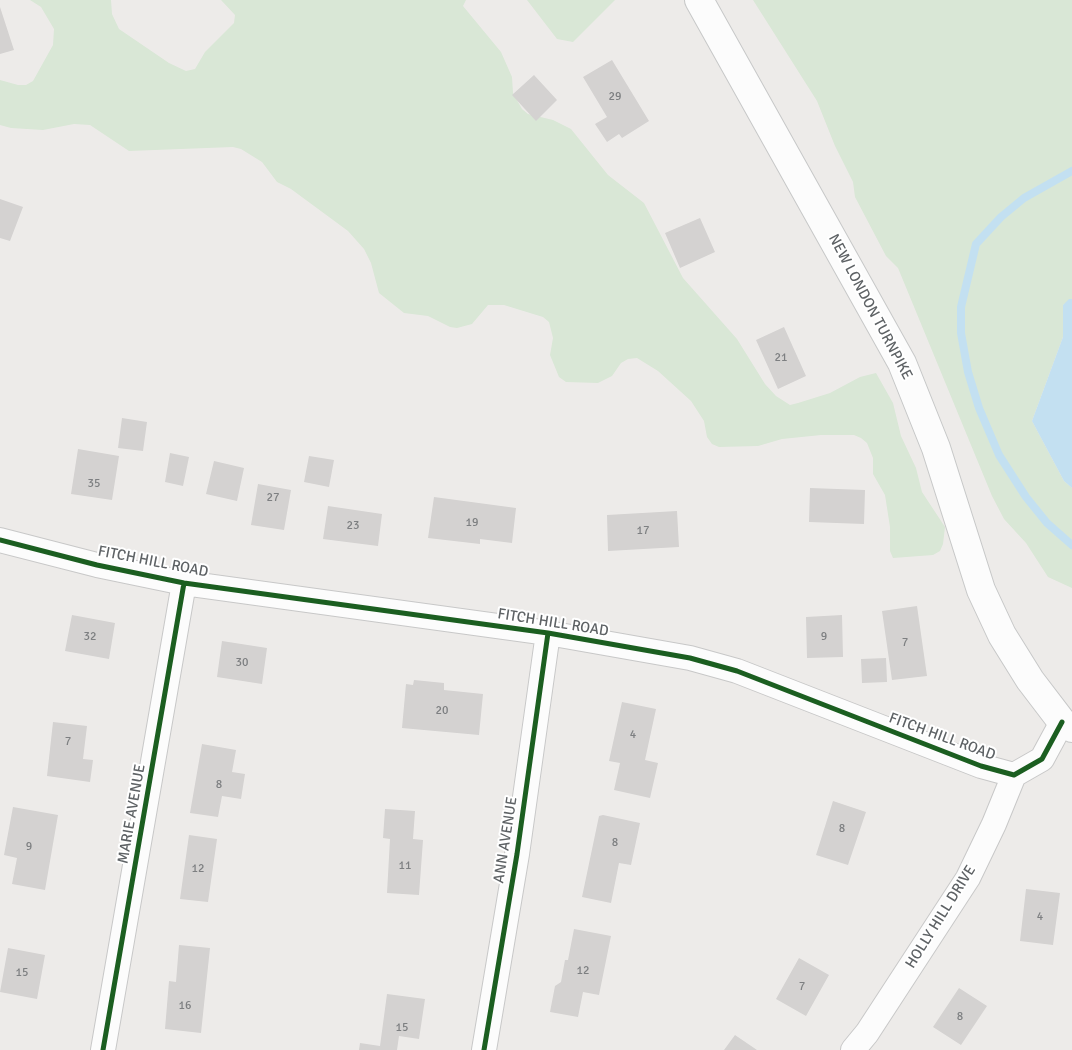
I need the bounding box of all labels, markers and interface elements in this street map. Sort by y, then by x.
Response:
house number: 29 [609,90,621,104]
street label: NEW LONDON TURNPIKE [824,231,916,383]
house number: 21 [775,351,787,365]
house number: 35 [88,477,100,491]
house number: 27 [267,491,279,505]
house number: 19 [466,516,478,530]
house number: 23 [347,519,359,533]
house number: 17 [637,524,649,538]
street label: FITCH HILL ROAD [96,542,210,582]
street label: FITCH HILL ROAD [496,605,610,641]
house number: 32 [84,630,96,644]
house number: 9 [821,630,827,644]
house number: 7 [902,636,908,650]
house number: 30 [236,656,248,670]
house number: 20 [436,704,448,718]
street label: FITCH HILL ROAD [886,709,998,765]
house number: 4 [630,728,636,742]
house number: 7 [65,735,71,749]
street label: MARIE AVENUE [114,763,150,865]
house number: 8 [216,778,222,792]
street label: ANN AVENUE [490,796,522,884]
house number: 8 [839,822,845,836]
house number: 8 [612,836,618,850]
house number: 9 [26,840,32,854]
house number: 11 [399,859,411,873]
house number: 12 [192,862,204,876]
street label: HOLLY HILL DRIVE [902,862,980,972]
house number: 4 [1037,910,1043,924]
house number: 12 [577,964,589,978]
house number: 15 [16,966,28,980]
house number: 7 [799,980,805,994]
house number: 16 [179,999,191,1013]
house number: 8 [957,1010,963,1024]
house number: 15 [396,1021,408,1035]

